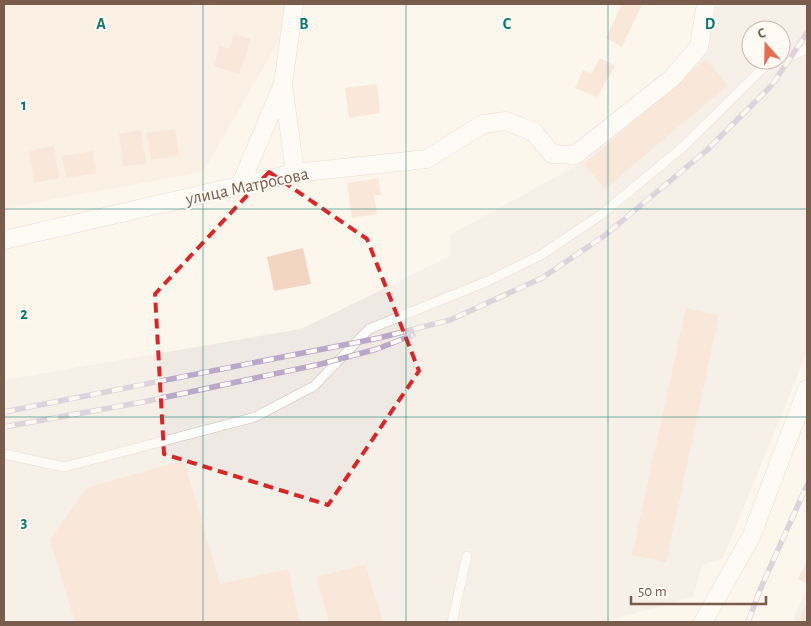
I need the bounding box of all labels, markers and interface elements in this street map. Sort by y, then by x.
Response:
text: A [96,16,106,32]
text: B [299,16,309,32]
text: C [503,16,512,32]
text: D [705,16,716,32]
north arrow [741,20,791,70]
text: С [756,26,768,42]
text: 1 [21,97,27,113]
street label: улица Матросова [183,165,310,209]
text: 2 [20,306,28,322]
text: 3 [21,514,28,530]
scale bar [631,574,766,606]
text: 50 m [638,584,667,599]

